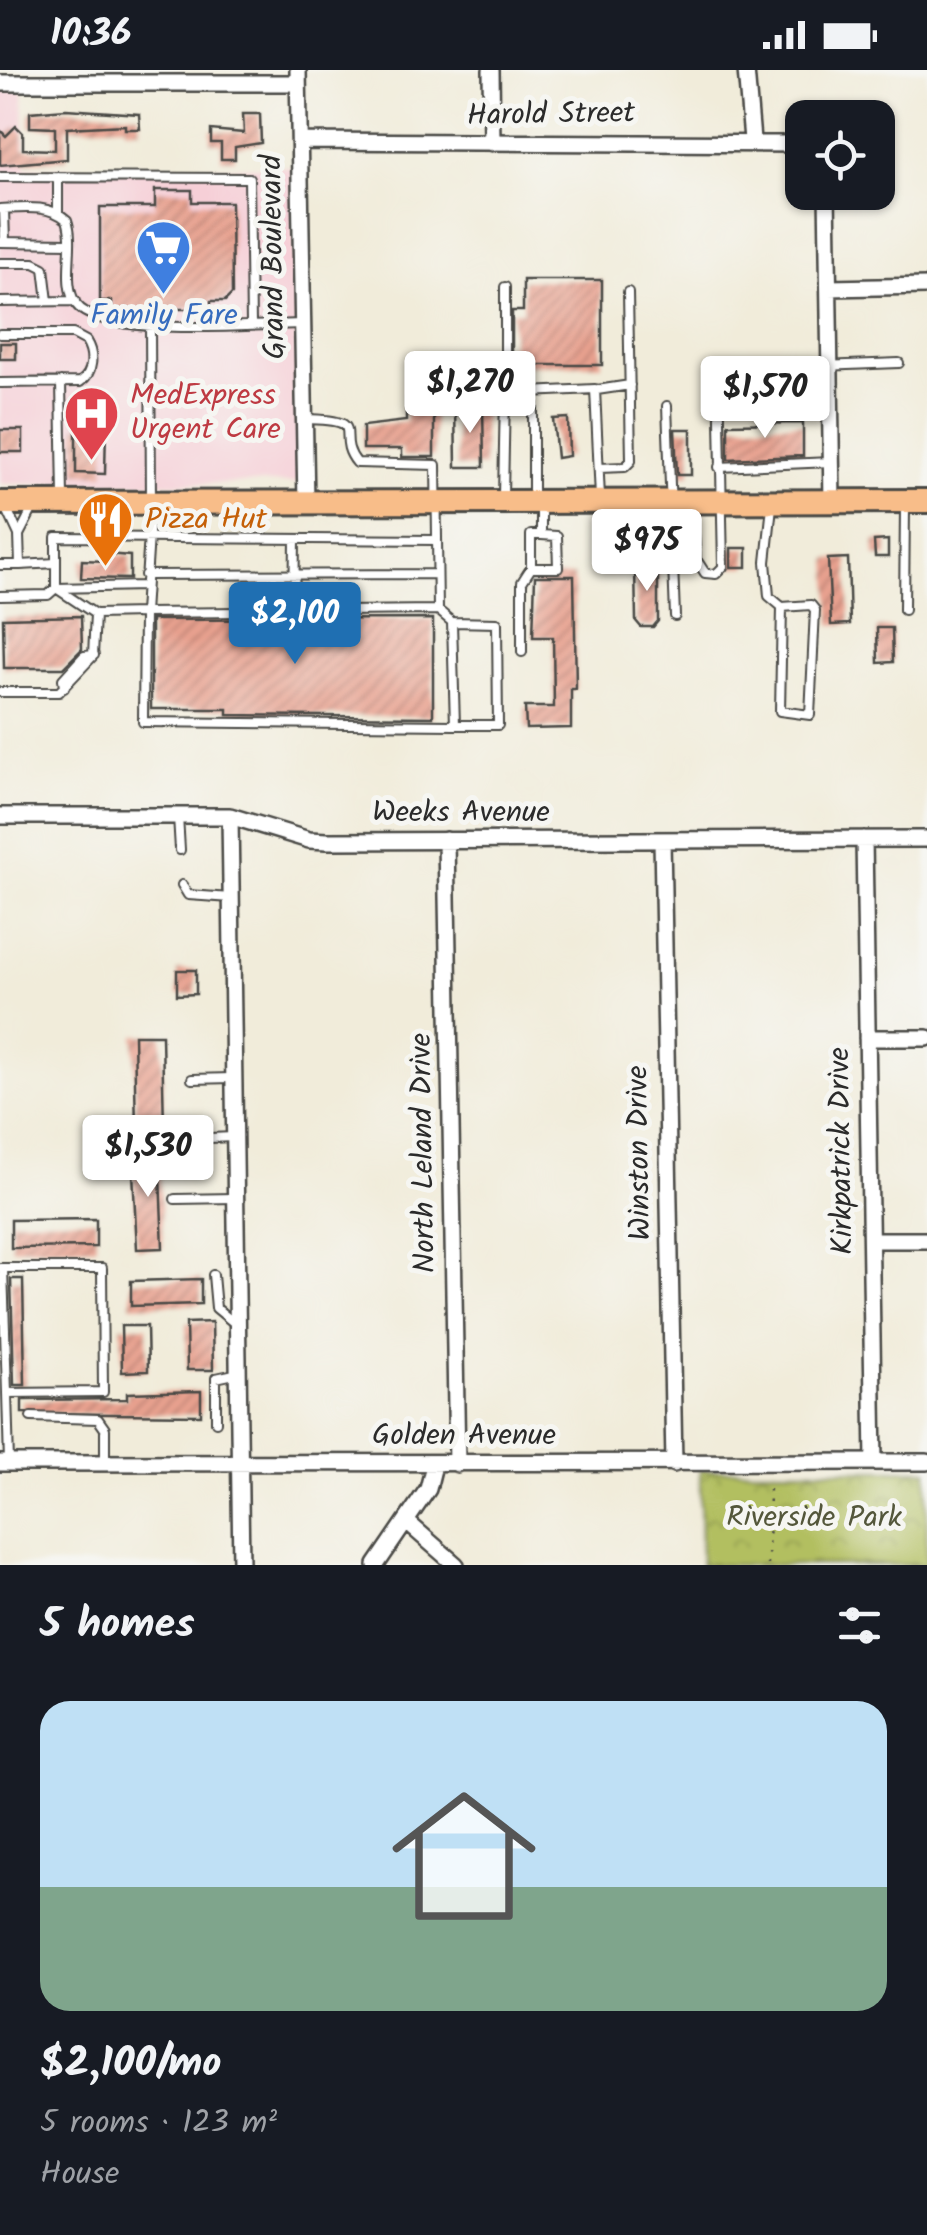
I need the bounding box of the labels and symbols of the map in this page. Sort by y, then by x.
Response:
street label: Harold Street [467,90,636,140]
street label: Grand Boulevard [248,153,300,360]
supermarket icon: Family Fare [134,218,194,297]
place label: Family Fare [90,292,238,340]
pin: $1,270 [389,351,551,436]
pin: $1,570 [684,356,846,441]
place label: MedExpress Urgent Care [130,372,281,454]
hospital icon: MedExpress Urgent Care [61,383,121,462]
restaurant icon: Pizza Hut [76,490,136,569]
place label: Pizza Hut [145,496,267,544]
pin: $975 [588,509,706,594]
pin: $2,100 [214,582,376,667]
street label: Weeks Avenue [372,789,550,837]
street label: North Leland Drive [398,1032,450,1274]
street label: Kirkpatrick Drive [816,1047,868,1255]
street label: Winston Drive [614,1065,666,1241]
pin: $1,530 [67,1115,229,1200]
street label: Golden Avenue [372,1412,556,1460]
park label: Riverside Park [726,1494,903,1542]

